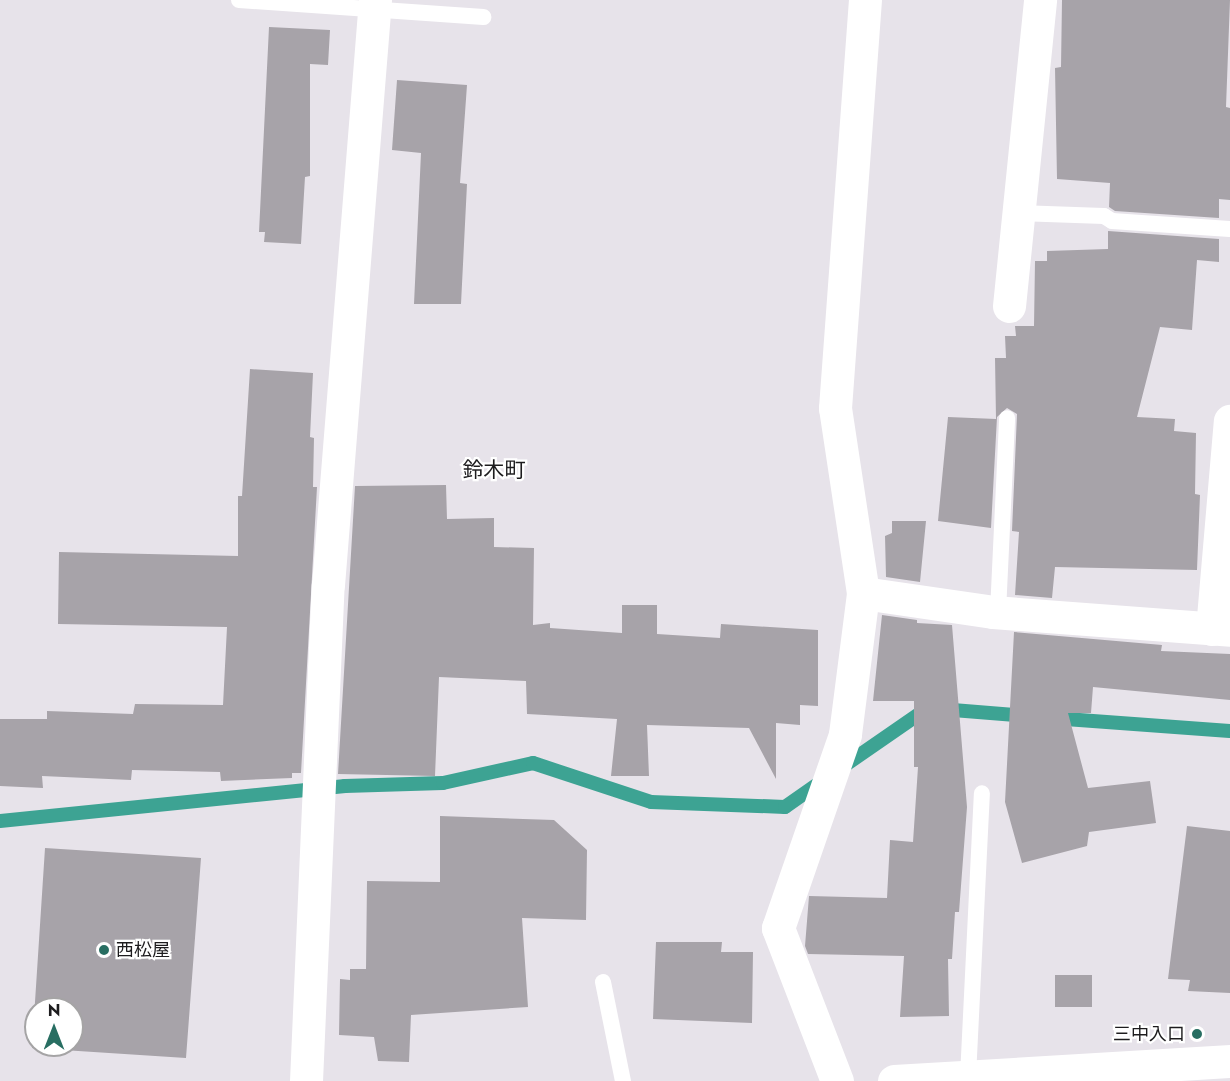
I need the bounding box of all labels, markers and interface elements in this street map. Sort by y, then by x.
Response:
district label: 鈴木町 [463,457,525,483]
place label: 西松屋 [116,939,170,961]
marker: 西松屋 [97,943,111,957]
north arrow [24,997,84,1057]
text: N [48,999,60,1022]
place label: 三中入口 [1113,1023,1185,1045]
marker: 三中入口 [1190,1027,1204,1041]

